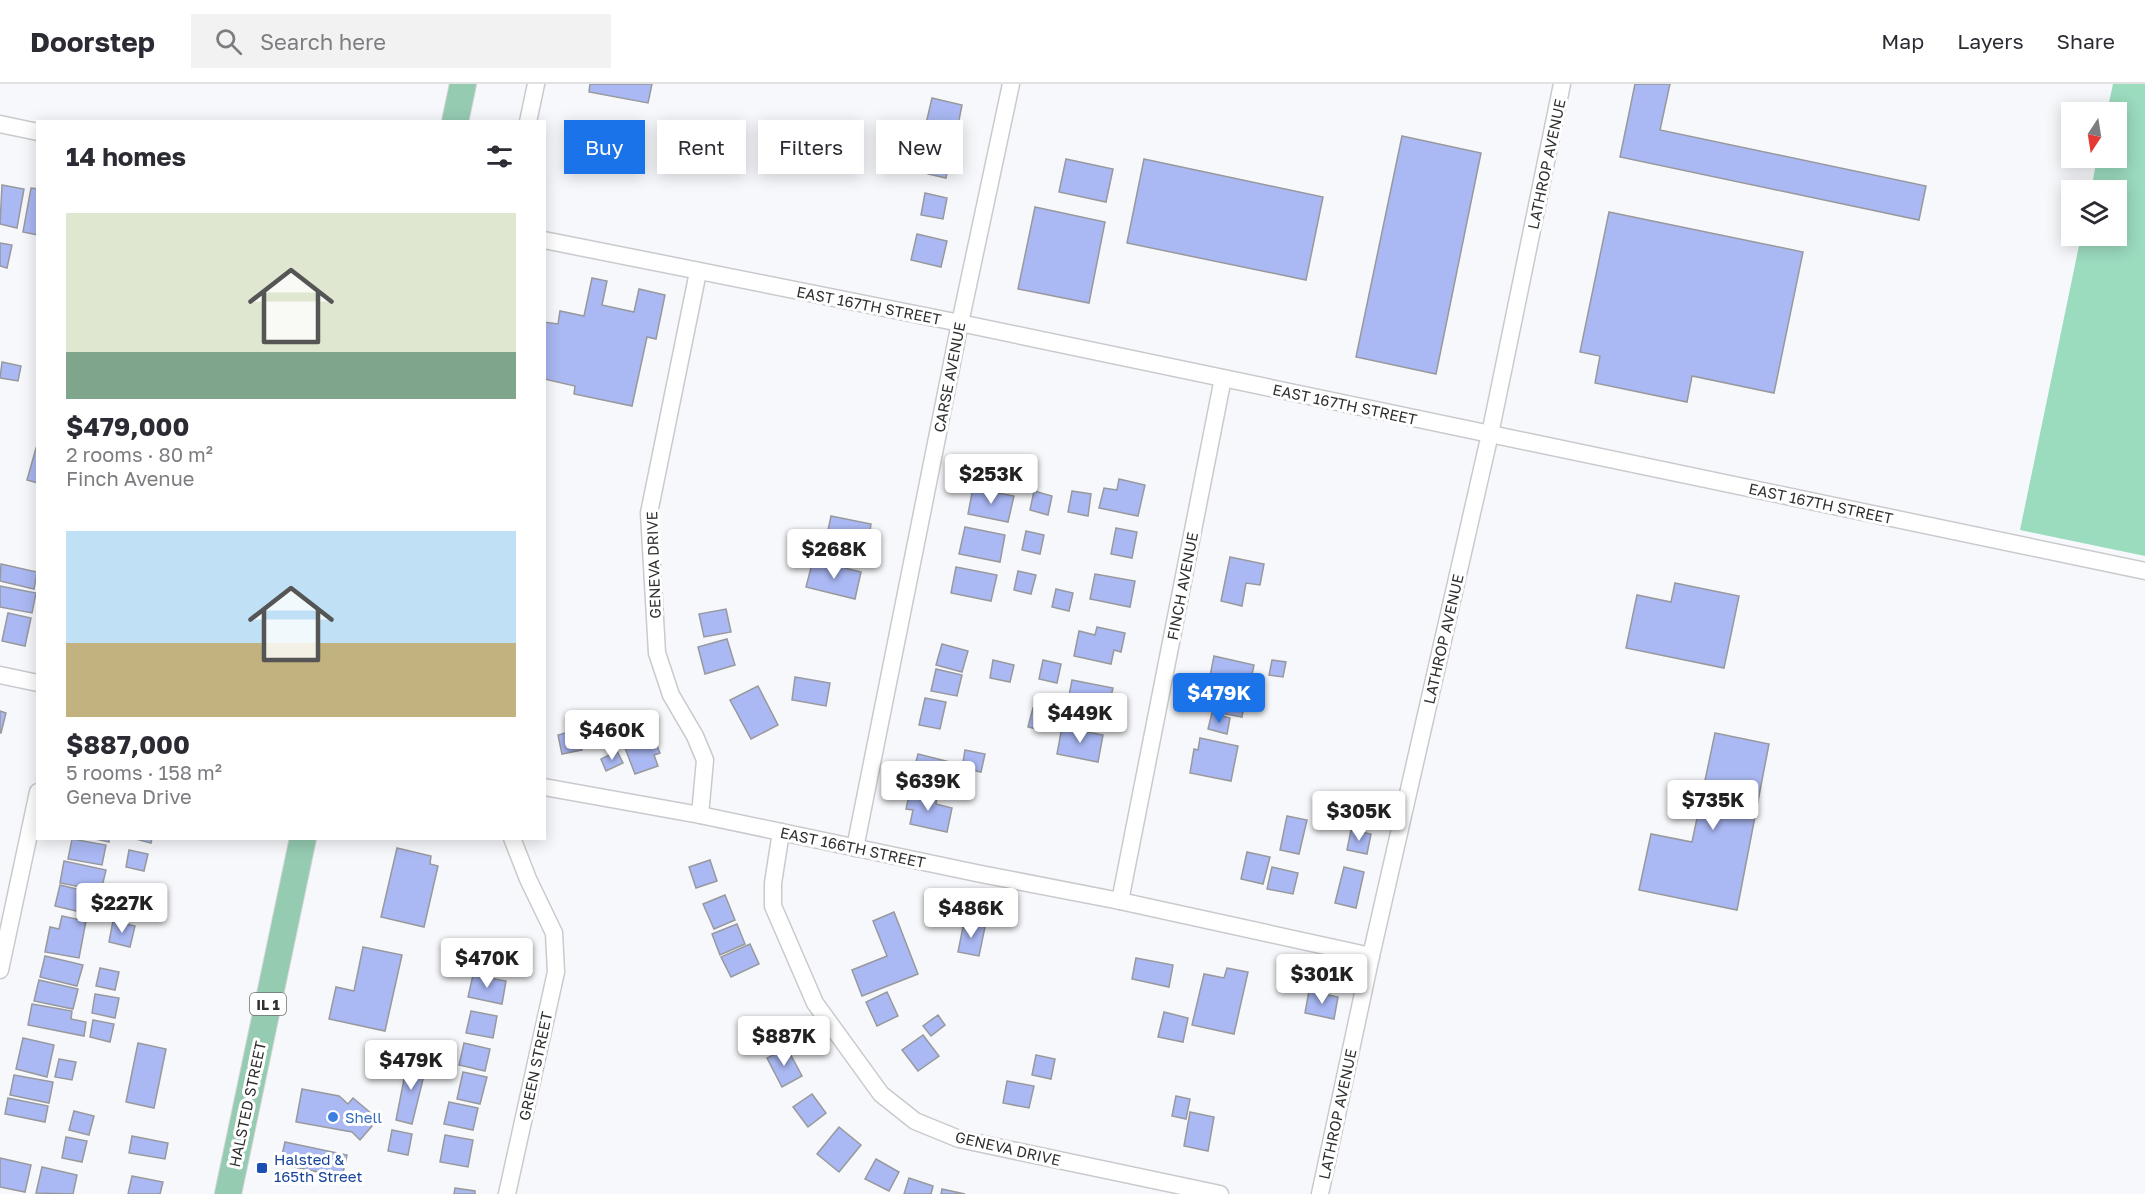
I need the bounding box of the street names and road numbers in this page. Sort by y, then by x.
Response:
street label: LATHROP AVENUE [1523,97,1569,231]
street label: EAST 167TH STREET [795,282,943,328]
street label: CARSE AVENUE [929,320,969,434]
street label: EAST 167TH STREET [1271,380,1419,428]
street label: EAST 167TH STREET [1747,479,1895,527]
street label: GENEVA DRIVE [642,511,664,619]
street label: FINCH AVENUE [1163,530,1201,642]
street label: LATHROP AVENUE [1419,572,1467,706]
street label: EAST 166TH STREET [779,823,927,871]
road number: IL 1 [250,993,286,1015]
street label: GREEN STREET [515,1010,555,1122]
street label: HALSTED STREET [225,1039,269,1169]
street label: LATHROP AVENUE [1314,1047,1360,1181]
street label: GENEVA DRIVE [954,1127,1062,1169]

